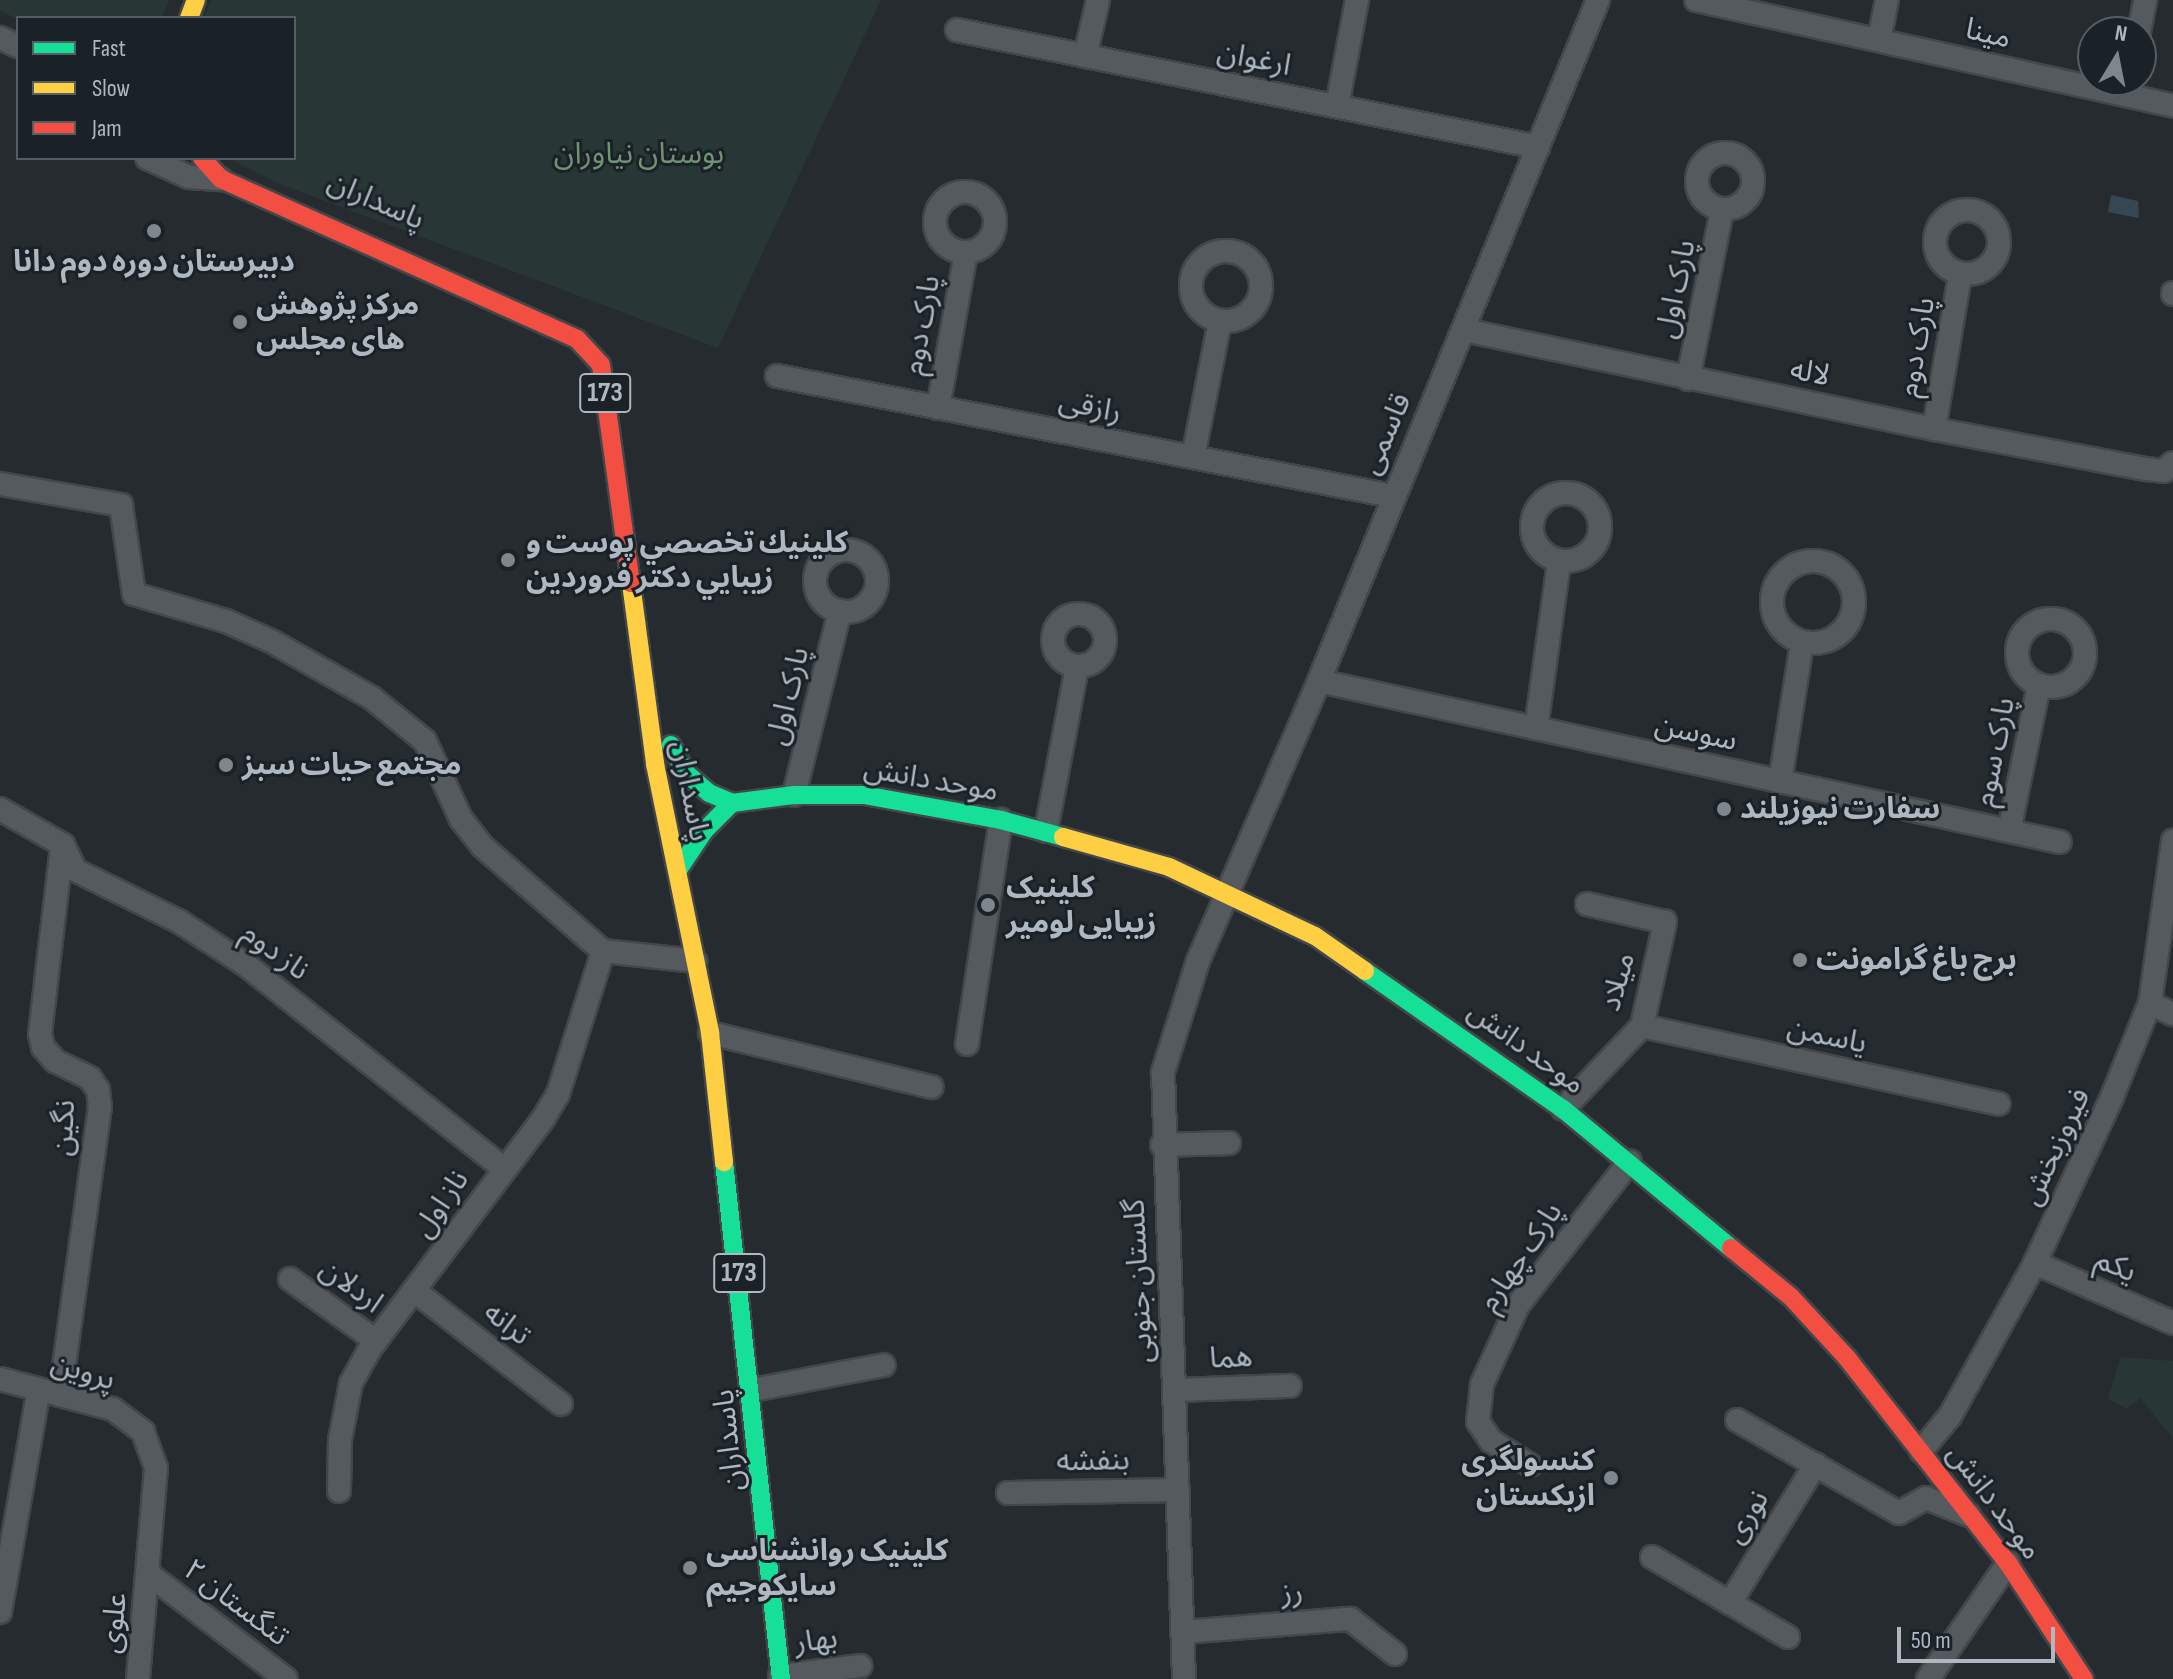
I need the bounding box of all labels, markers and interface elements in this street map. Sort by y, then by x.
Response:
street label: مینا [1962,11,2014,57]
legend [16,16,296,160]
north arrow [2077,16,2157,96]
text: N [2113,20,2129,48]
text: Fast [92,34,126,63]
street label: ارغوان [1214,34,1294,84]
text: Slow [92,74,130,103]
text: Jam [92,114,122,143]
park label: بوستان نیاوران [554,136,724,172]
street label: پاسداران [322,164,430,238]
marker: دبیرستان دوره دوم دانا [145,222,163,240]
street label: پارک اول [1648,236,1704,342]
place label: دبیرستان دوره دوم دانا [13,244,295,280]
street label: پارک دوم [896,272,948,378]
place label: مرکز پژوهش های مجلس [256,287,419,358]
street label: پارک دوم [1891,294,1943,400]
marker: مرکز پژوهش های مجلس [231,313,249,331]
street label: لاله [1787,352,1833,394]
road number: 173 [579,369,631,417]
street label: رازقی [1056,383,1124,431]
street label: قاسمی [1352,388,1420,480]
place label: كلينيك تخصصي پوست و زيبايي دكتر فروردين [526,525,848,596]
marker: كلينيك تخصصي پوست و زيبايي دكتر فروردين [497,549,519,571]
street label: پارک اول [758,643,818,749]
street label: پارک سوم [1967,694,2023,810]
street label: سوسن [1652,707,1740,759]
street label: پاسداران [663,737,717,845]
place label: مجتمع حیات سبز [242,747,461,783]
street label: موحد دانش [861,750,1001,810]
marker: مجتمع حیات سبز [217,756,235,774]
place label: سفارت نیوزیلند [1740,791,1940,827]
marker: سفارت نیوزیلند [1715,800,1733,818]
place label: کلینیک زیبایی لومیر [1006,870,1157,940]
marker: کلینیک زیبایی لومیر [977,894,999,916]
street label: ناز دوم [234,915,316,989]
place label: برج باغ گرامونت [1816,942,2017,978]
street label: میلاد [1593,949,1643,1015]
marker: برج باغ گرامونت [1791,951,1809,969]
street label: موحد دانش [1460,993,1592,1103]
street label: یاسمن [1784,1010,1870,1062]
street label: فیروزبخش [2013,1083,2099,1211]
street label: نگین [45,1099,83,1157]
street label: ناز اول [405,1163,477,1245]
street label: پارک چهارم [1471,1195,1571,1319]
street label: گلستان جنوبی [1117,1198,1161,1364]
street label: یکم [2090,1241,2142,1291]
road number: 173 [713,1249,765,1297]
street label: اردلان [312,1251,390,1321]
street label: ترانه [476,1294,538,1354]
street label: هما [1209,1339,1253,1377]
street label: پروین [47,1345,119,1399]
street label: پاسداران [706,1387,752,1493]
street label: موحد دانش [1939,1437,2049,1567]
street label: بنفشه [1056,1442,1130,1480]
place label: کنسولگری ازبکستان [1461,1443,1595,1514]
marker: کنسولگری ازبکستان [1602,1469,1620,1487]
street label: نوری [1717,1484,1777,1550]
place label: کلینیک روانشناسی سایکوجیم [706,1533,948,1604]
street label: تنگستان ۲ [176,1552,296,1654]
marker: کلینیک روانشناسی سایکوجیم [681,1559,699,1577]
street label: رز [1279,1574,1305,1612]
street label: علوی [92,1591,136,1655]
scale bar [1901,1611,2059,1661]
street label: بهار [792,1621,840,1661]
text: 50 m [1911,1626,1951,1655]

